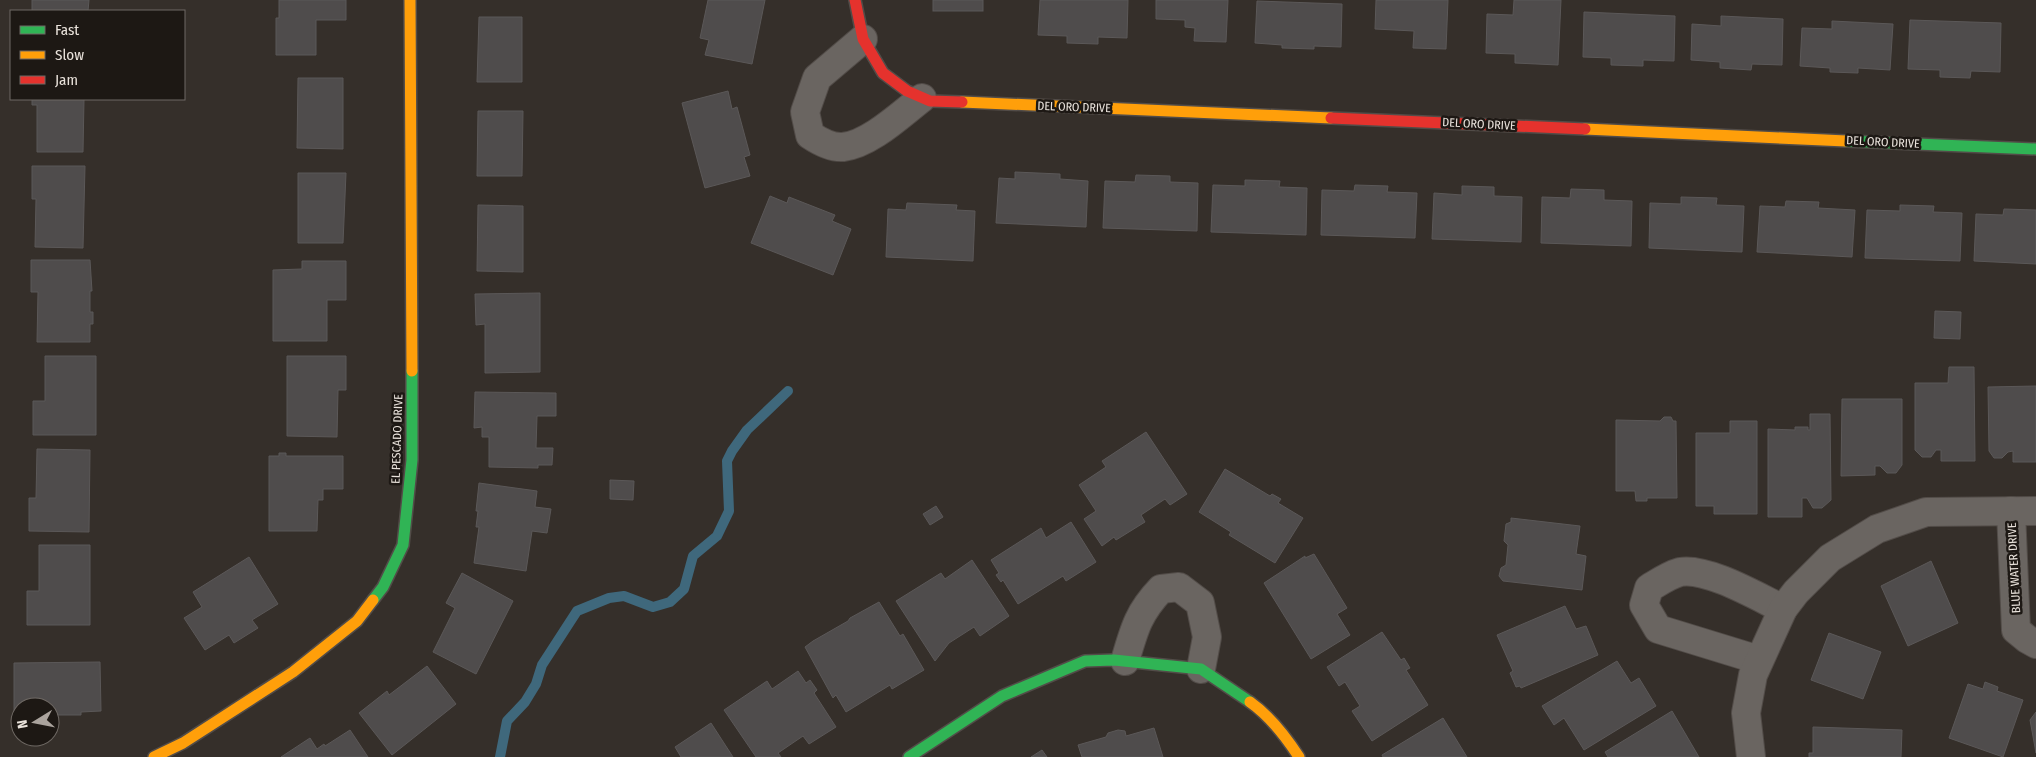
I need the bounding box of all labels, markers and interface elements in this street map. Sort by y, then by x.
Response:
legend [10,10,185,100]
text: Fast [55,21,79,39]
text: Slow [55,46,84,64]
text: Jam [55,71,78,89]
street label: DEL ORO DRIVE [1037,99,1111,115]
street label: DEL ORO DRIVE [1442,115,1516,133]
street label: DEL ORO DRIVE [1846,133,1920,151]
street label: EL PESCADO DRIVE [388,394,406,484]
street label: BLUE WATER DRIVE [2005,522,2023,614]
north arrow [10,697,60,747]
text: N [14,719,32,730]

